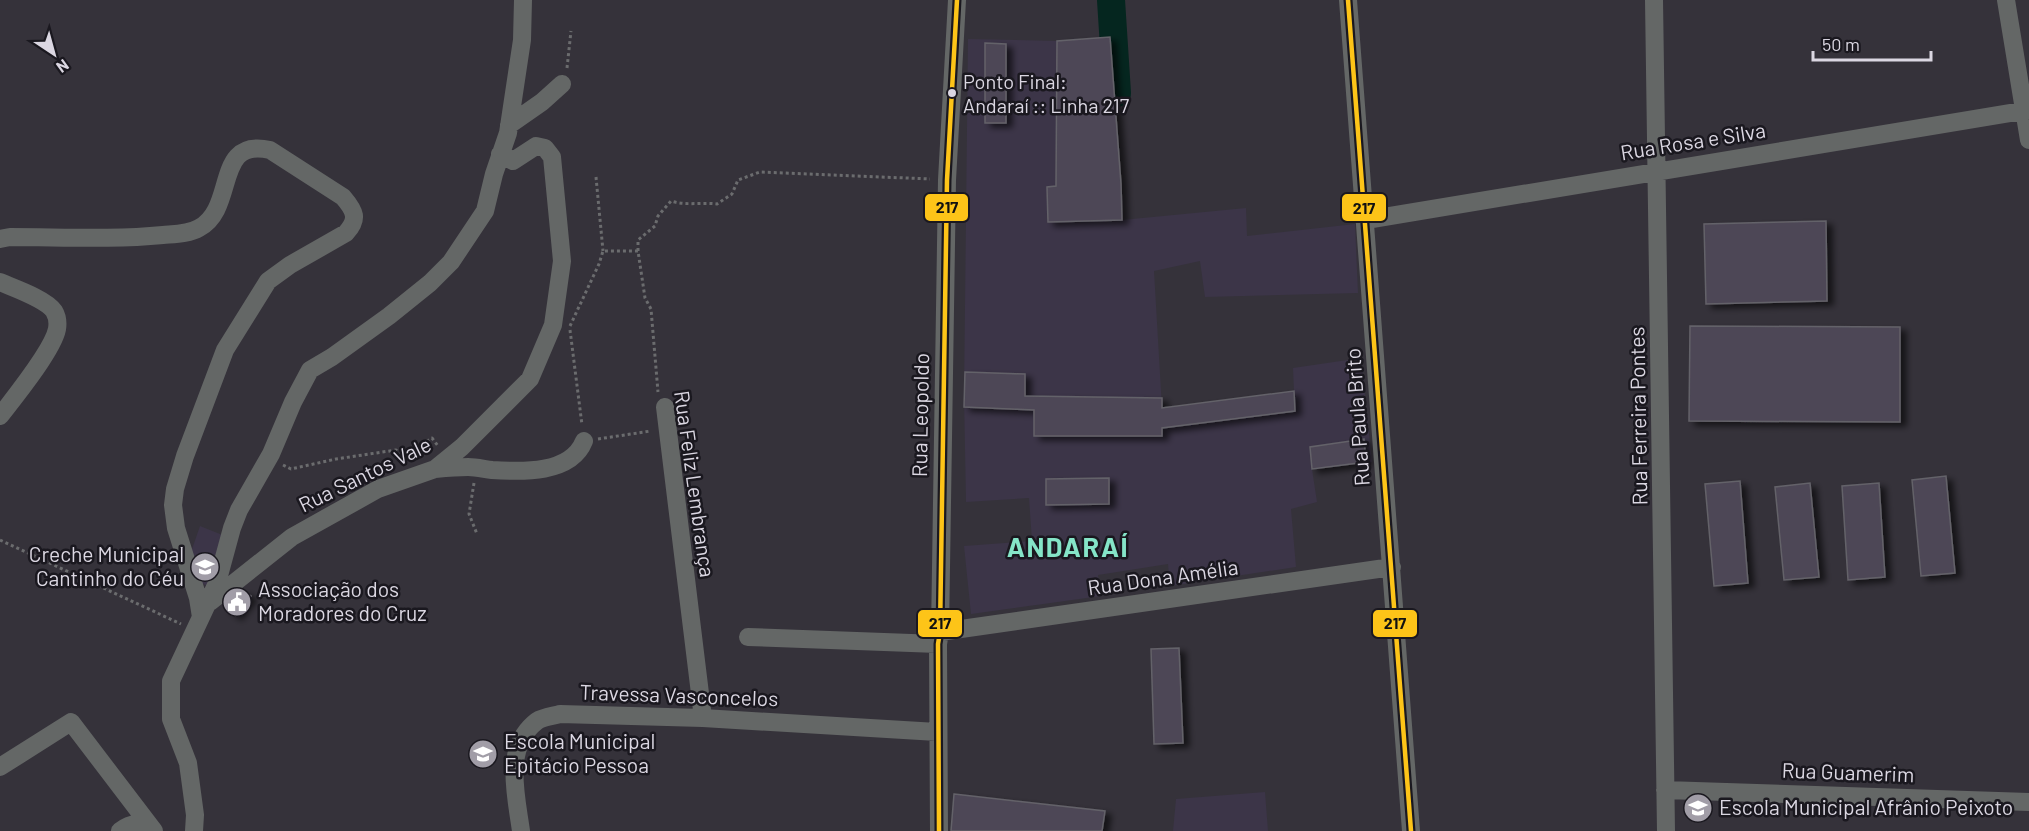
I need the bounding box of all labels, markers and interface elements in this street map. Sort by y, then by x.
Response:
north arrow [24,24,84,84]
scale bar [1813,24,1932,62]
text: 50 m [1822,33,1860,55]
text: N [53,56,73,77]
place label: Ponto Final: Andaraí :: Linha 217 [963,69,1130,117]
marker: Ponto Final: Andaraí :: Linha 217 [946,87,958,99]
street label: Rua Rosa e Silva [1618,117,1767,164]
line badge: 217 [924,193,969,222]
line badge: 217 [1341,193,1387,222]
text: 217 [936,197,958,216]
text: 217 [1353,198,1375,217]
street label: Rua Ferreira Pontes [1623,326,1652,506]
street label: Rua Paula Brito [1339,347,1374,487]
street label: Rua Leopoldo [906,353,933,477]
street label: Rua Feliz Lembrança [670,389,721,579]
street label: Rua Santos Vale [294,431,435,517]
district label: ANDARAÍ [1007,530,1129,562]
place label: Creche Municipal Cantinho do Céu [29,541,184,590]
school or university icon: Creche Municipal Cantinho do Céu [189,551,221,583]
street label: Rua Dona Amélia [1086,554,1240,599]
place label: Associação dos Moradores do Cruz [258,576,427,625]
public building icon: Associação dos Moradores do Cruz [221,586,253,618]
line badge: 217 [917,609,963,638]
line badge: 217 [1372,609,1418,638]
text: 217 [929,613,951,632]
text: 217 [1384,613,1406,632]
street label: Travessa Vasconcelos [579,679,779,710]
place label: Escola Municipal Epitácio Pessoa [504,728,655,777]
school or university icon: Escola Municipal Epitácio Pessoa [467,738,499,770]
street label: Rua Guamerim [1781,757,1915,786]
school or university icon: Escola Municipal Afrânio Peixoto [1682,792,1714,824]
place label: Escola Municipal Afrânio Peixoto [1719,794,2013,819]

